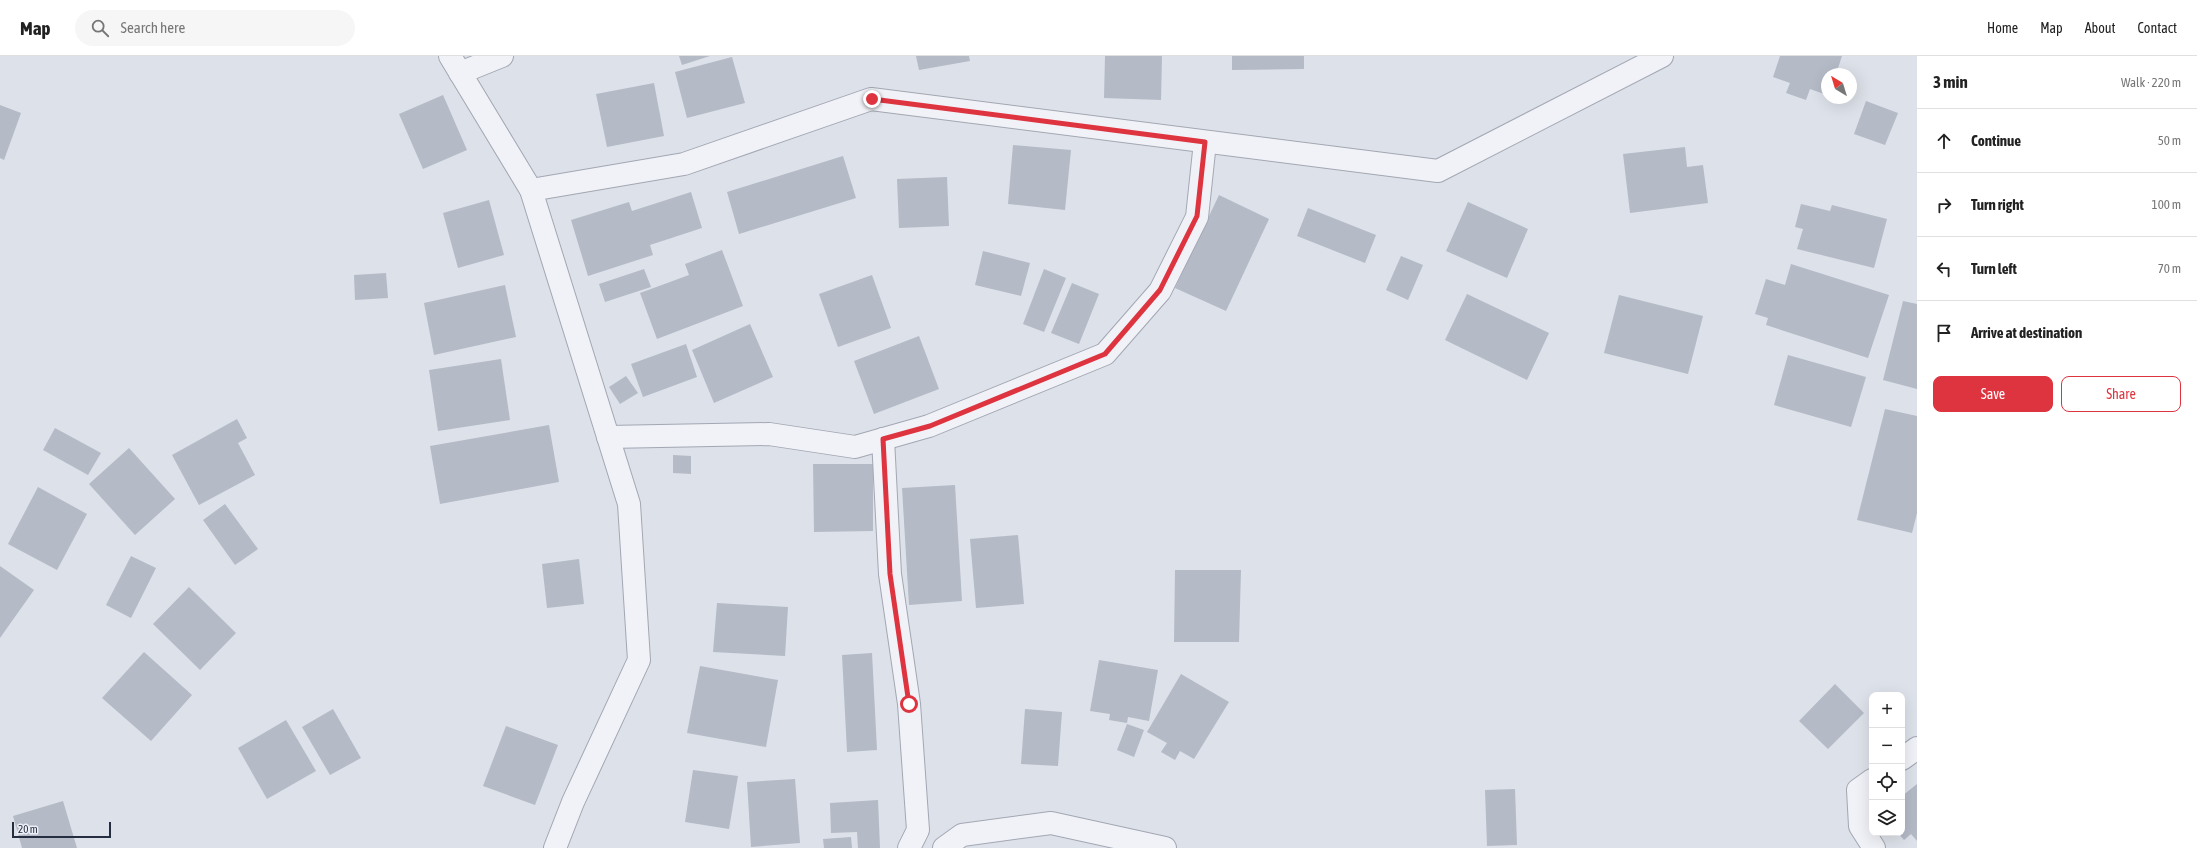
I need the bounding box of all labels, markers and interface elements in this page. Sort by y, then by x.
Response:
search box [75,10,355,46]
text: Map [20,17,51,39]
icon: search [89,17,111,39]
text: Search here [121,19,185,36]
text: Home [1987,20,2018,36]
text: Map [2040,20,2063,36]
text: About [2085,20,2116,36]
text: Contact [2138,20,2177,36]
north arrow [1821,68,1857,104]
text: 3 min [1933,72,1968,92]
text: Walk · 220 m [2121,75,2181,90]
route end [863,90,881,108]
icon: ahead [1933,130,1955,152]
text: Continue [1971,132,2021,149]
text: 50 m [2158,133,2181,148]
icon: right [1933,194,1955,216]
text: Turn right [1971,196,2024,213]
text: 100 m [2152,197,2181,212]
icon: left [1933,258,1955,280]
text: Turn left [1971,260,2017,277]
text: 70 m [2158,261,2181,276]
icon: arrive [1933,322,1955,344]
text: Arrive at destination [1971,324,2082,341]
button: Save [1933,376,2053,412]
button: Share [2061,376,2181,412]
map controls [1869,692,1905,836]
button: + [1869,692,1905,728]
route start [900,695,918,713]
button: − [1869,728,1905,764]
button: locate [1869,764,1905,800]
button: layers [1869,800,1905,836]
scale bar [12,820,111,839]
text: 20 m [18,823,38,835]

